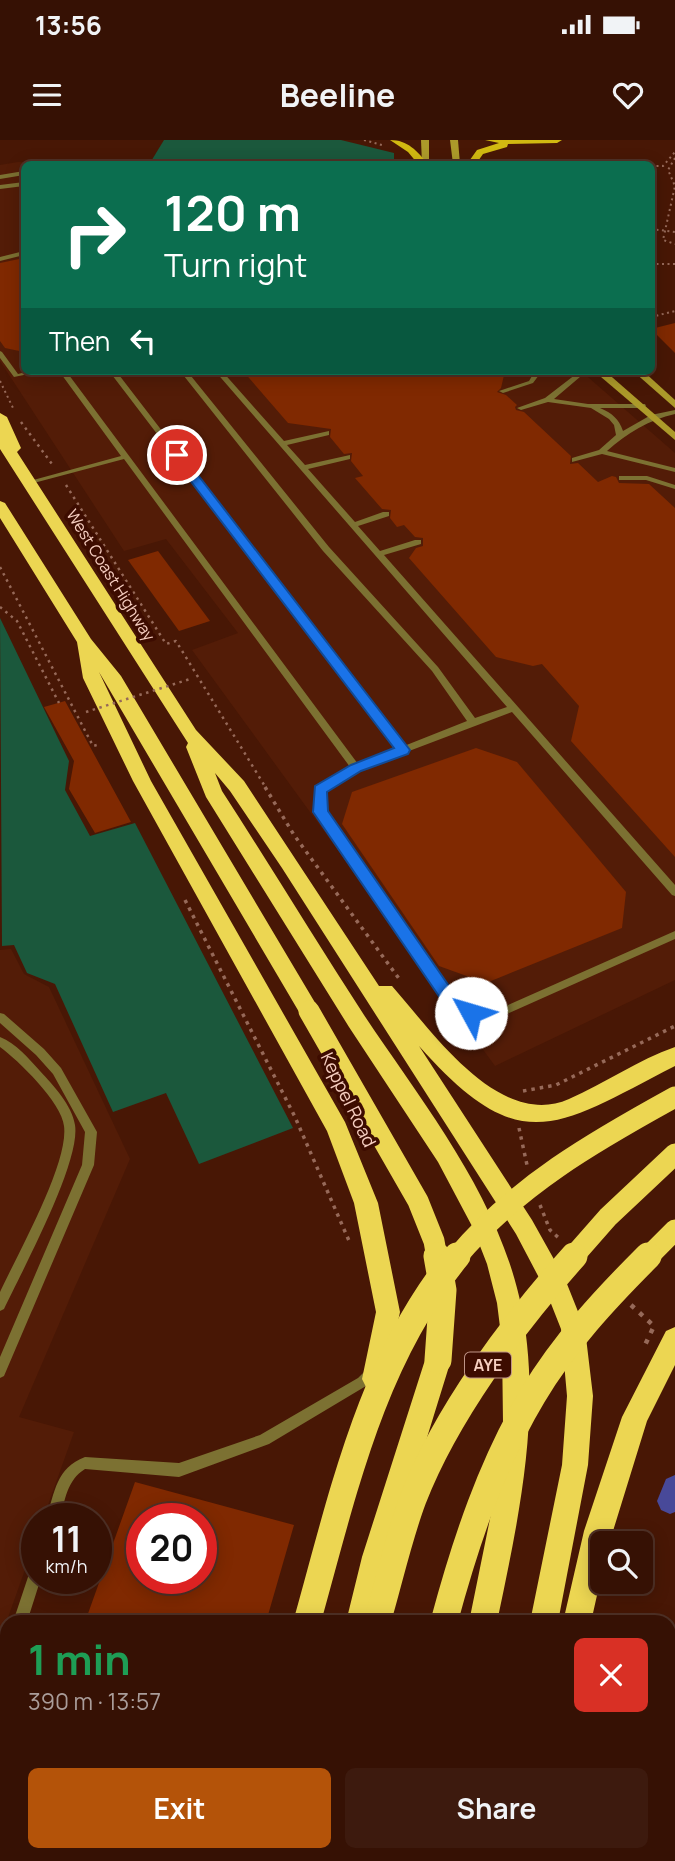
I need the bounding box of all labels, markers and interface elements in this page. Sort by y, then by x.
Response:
text: 13:56 [35,7,102,43]
text: Beeline [280,73,395,117]
icon: menu [28,76,66,114]
icon: heart [609,76,647,114]
text: 120 m [164,179,301,246]
icon: right [49,189,140,280]
text: Turn right [164,243,307,287]
icon: left [124,322,162,360]
text: Then [49,323,110,359]
pin [147,425,207,485]
icon: arrive [158,436,196,474]
street label: West Coast Highway [62,505,161,646]
position arrow [434,976,508,1050]
street label: Keppel Road [316,1048,382,1151]
road number: AYE [465,1352,511,1378]
speed limit sign: 20 [126,1503,217,1594]
text: 11 [51,1515,82,1563]
map controls [590,1531,653,1594]
button: search [590,1531,653,1594]
text: km/h [46,1554,87,1578]
text: 1 min [28,1630,131,1688]
button: close [574,1638,648,1712]
text: 390 m · 13:57 [28,1685,161,1717]
button: Exit [28,1768,331,1848]
button: Share [345,1768,648,1848]

